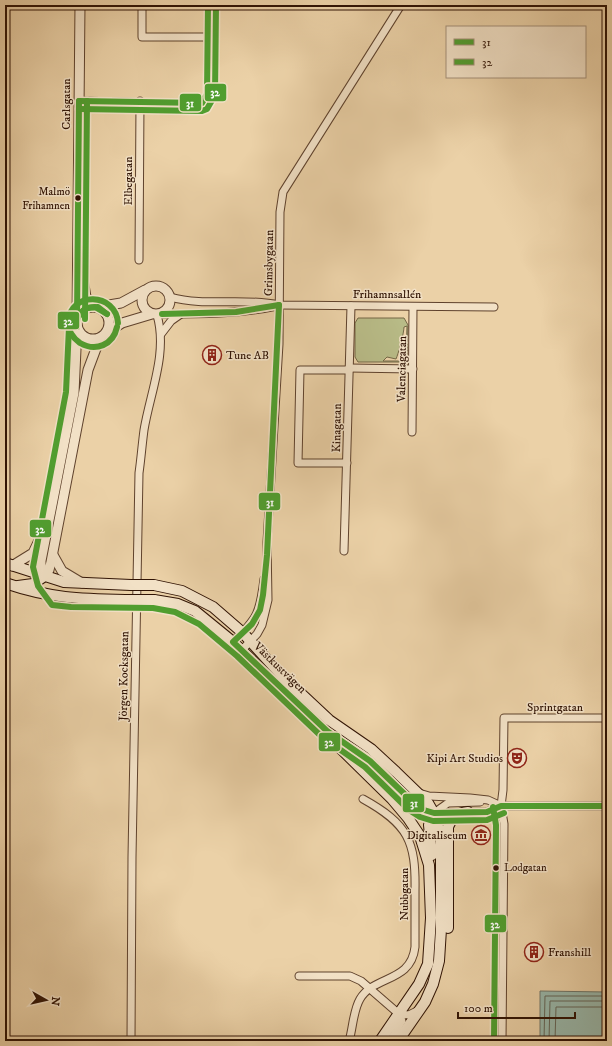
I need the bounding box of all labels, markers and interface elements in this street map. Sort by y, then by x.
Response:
legend [446,26,586,78]
text: 31 [482,35,491,50]
text: 32 [482,55,492,70]
street label: Carlsgatan [59,78,74,130]
line badge: 32 [204,83,227,102]
text: 32 [210,86,220,100]
line badge: 31 [179,93,202,112]
text: 31 [186,97,194,111]
street label: Elbegatan [121,156,136,205]
place label: Malmö Frihamnen [22,185,70,213]
marker: Malmö Frihamnen [73,193,83,203]
street label: Grimsbygatan [261,229,277,296]
street label: Frihamnsallén [353,287,422,302]
line badge: 32 [57,311,80,330]
text: 32 [63,315,73,329]
street label: Valenciagatan [394,335,410,403]
building icon: Tune AB [201,344,223,366]
place label: Tune AB [226,348,269,363]
street label: Kinagatan [329,403,345,453]
line badge: 31 [258,492,281,511]
text: 31 [266,496,274,510]
line badge: 32 [29,519,52,538]
text: 32 [35,523,45,537]
street label: Jörgen Kocksgatan [116,630,132,722]
street label: Västkustvägen [250,638,310,697]
street label: Sprintgatan [527,700,584,715]
line badge: 32 [318,732,341,752]
text: 32 [324,736,334,750]
theatre icon: Kipi Art Studios [506,747,528,769]
place label: Kipi Art Studios [426,751,503,766]
line badge: 31 [402,793,425,813]
text: 31 [410,797,418,811]
museum icon: Digitaliseum [470,824,492,846]
place label: Digitaliseum [407,828,467,843]
place label: Lodgatan [504,861,547,875]
marker: Lodgatan [491,863,501,873]
street label: Nubbgatan [397,867,412,920]
line badge: 32 [484,914,507,933]
text: 32 [490,918,500,932]
building icon: Franshill [523,941,545,963]
place label: Franshill [548,945,592,960]
north arrow [26,980,66,1020]
scale bar [458,994,575,1020]
text: N [47,996,62,1007]
text: 100 m [464,1001,493,1016]

